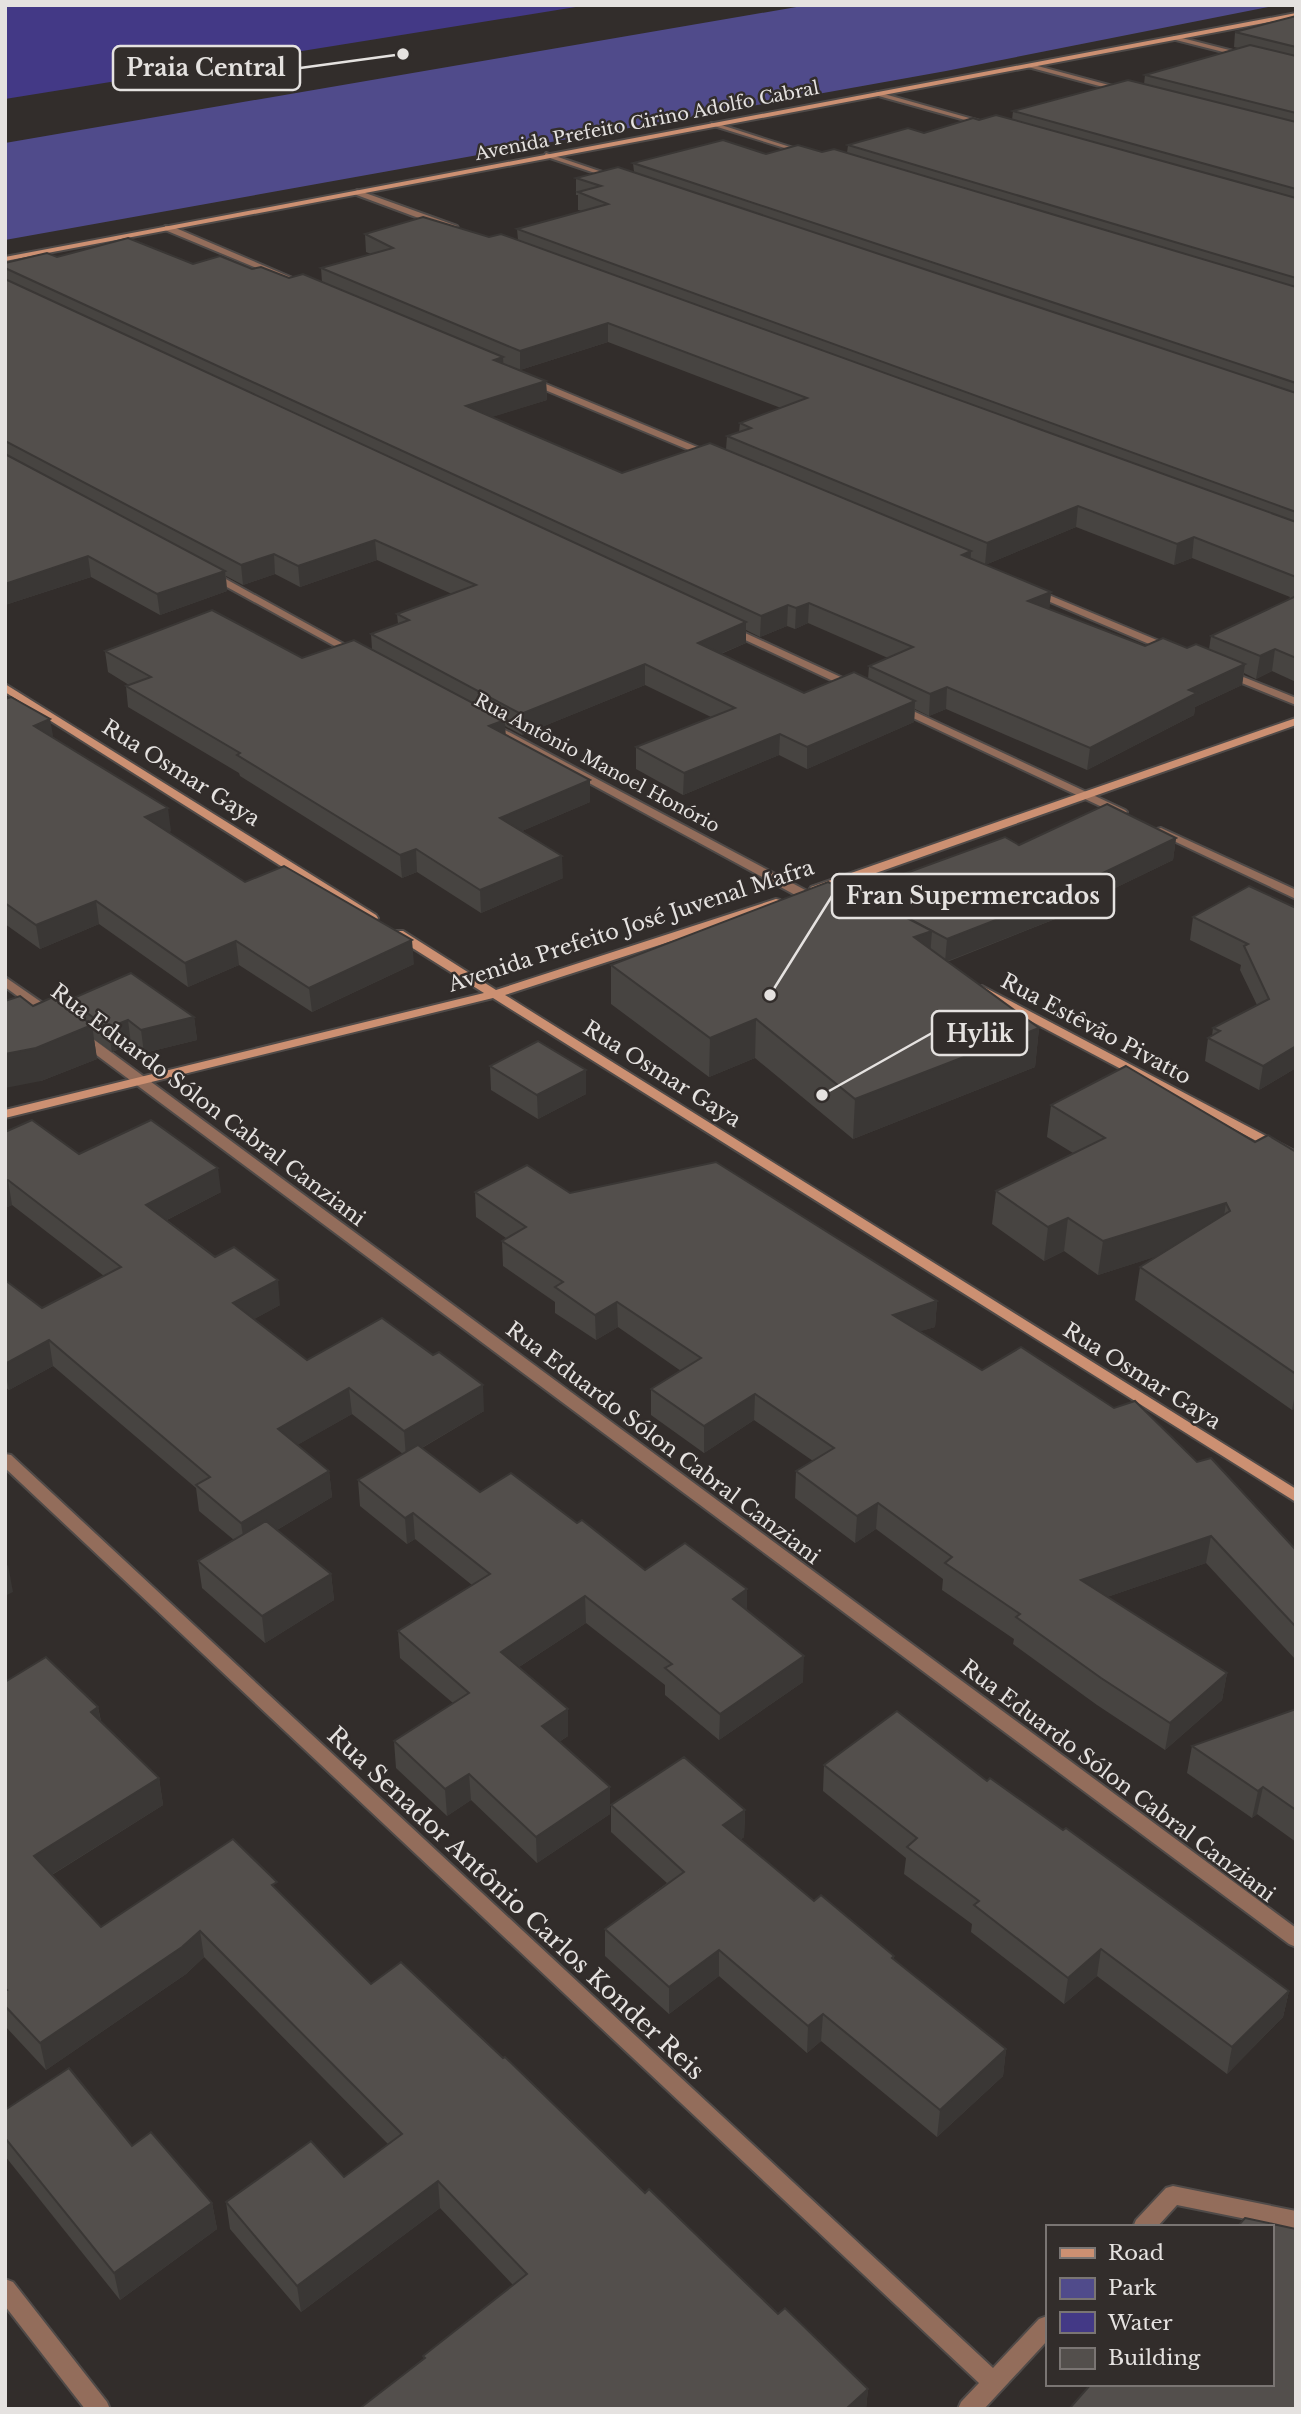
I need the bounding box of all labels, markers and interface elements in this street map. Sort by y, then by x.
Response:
callout: Praia Central [113,46,300,90]
text: Praia Central [126,54,286,82]
street label: Avenida Prefeito Cirino Adolfo Cabral [472,77,821,165]
street label: Rua Antônio Manoel Honório [471,689,723,837]
street label: Rua Osmar Gaya [97,714,265,832]
street label: Avenida Prefeito José Juvenal Mafra [444,854,818,998]
callout: Fran Supermercados [832,874,1114,918]
text: Fran Supermercados [846,882,1100,910]
street label: Rua Estêvão Pivatto [996,968,1196,1090]
street label: Rua Eduardo Sólon Cabral Canziani [46,978,370,1232]
callout: Hylik [932,1011,1027,1055]
street label: Rua Osmar Gaya [578,1015,746,1133]
text: Hylik [946,1020,1014,1048]
street label: Rua Eduardo Sólon Cabral Canziani [501,1316,825,1570]
street label: Rua Osmar Gaya [1058,1317,1226,1435]
street label: Rua Eduardo Sólon Cabral Canziani [956,1654,1280,1908]
street label: Rua Senador Antônio Carlos Konder Reis [322,1720,710,2086]
legend [1046,2225,1273,2386]
text: Road [1108,2240,1164,2266]
text: Park [1108,2275,1157,2301]
text: Water [1107,2310,1172,2336]
text: Building [1108,2345,1201,2371]

